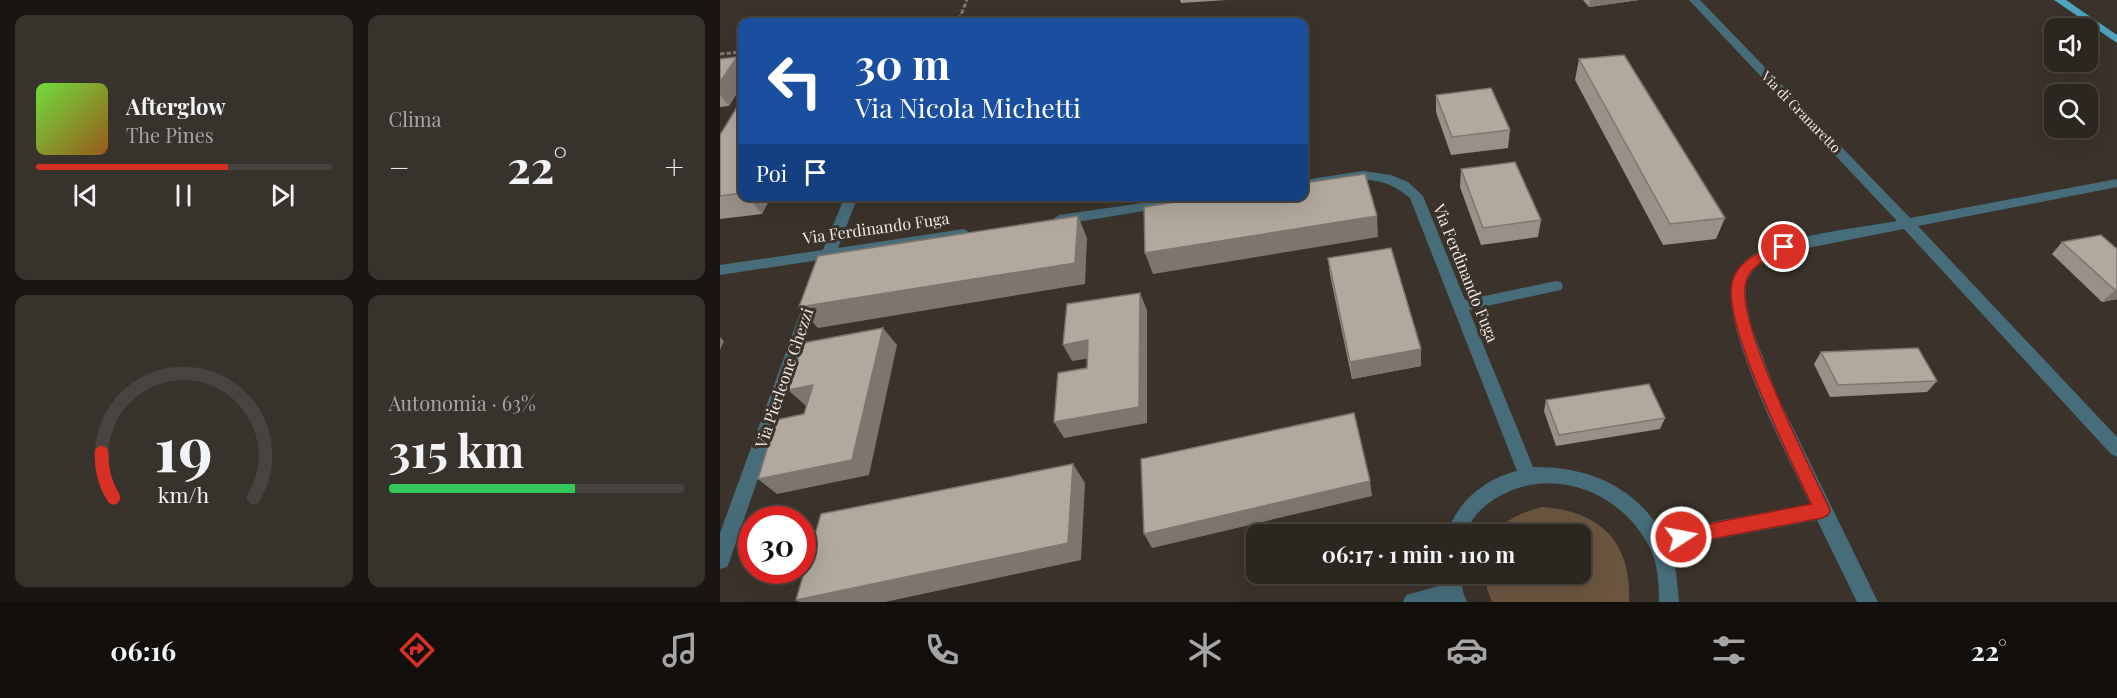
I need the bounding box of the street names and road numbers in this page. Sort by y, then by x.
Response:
street label: Via di Granaretto [1757,66,1846,157]
street label: Via Ferdinando Fuga [1429,200,1504,345]
street label: Via Ferdinando Fuga [800,207,950,248]
street label: Via Pierleone Ghezzi [749,305,817,451]

